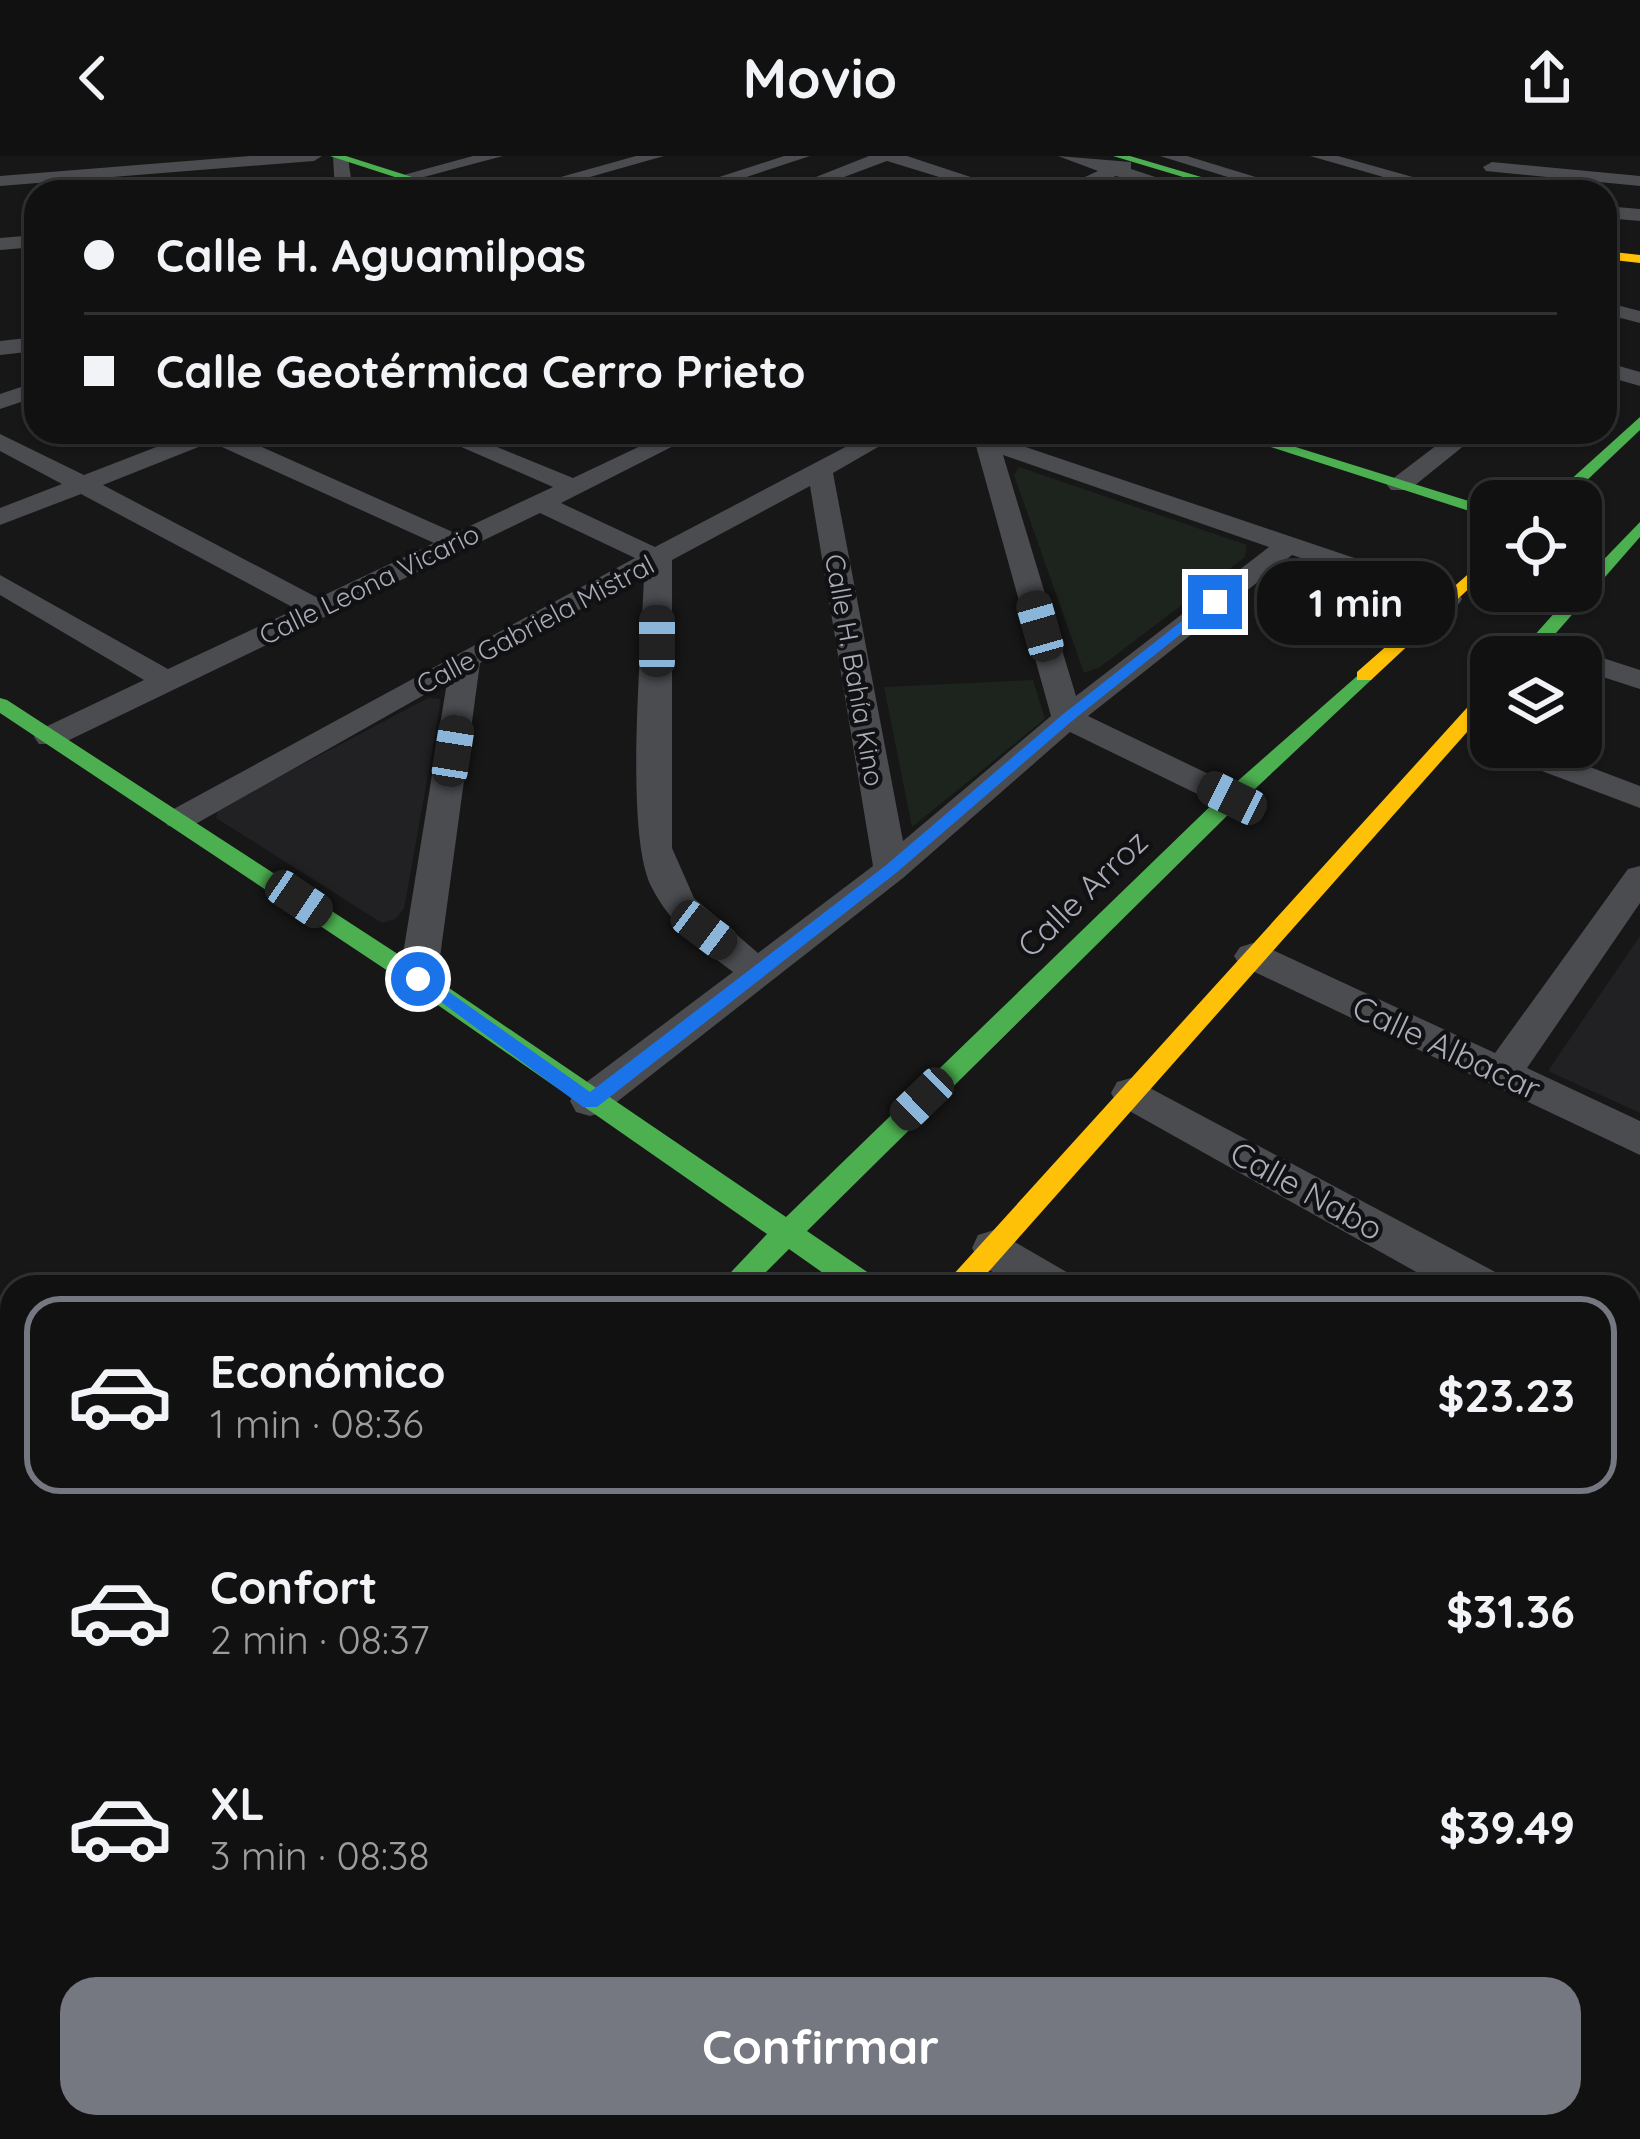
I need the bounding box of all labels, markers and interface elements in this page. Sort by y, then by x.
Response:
text: Movio [743,44,897,112]
icon: back [60,45,126,111]
icon: share [1514,45,1580,111]
text: Calle H. Aguamilpas [156,227,586,283]
text: Calle Geotérmica Cerro Prieto [156,343,806,399]
map controls [1470,480,1602,768]
button: locate [1470,480,1602,612]
street label: Calle Leona Vicario [253,516,485,652]
street label: Calle Gabriela Mistral [410,547,660,701]
street label: Calle H. Bahía Kino [818,551,892,789]
callout: 1 min [1257,560,1455,644]
route end [1188,575,1242,629]
text: 1 min [1309,578,1403,627]
car [1013,586,1067,666]
car [639,605,675,677]
button: layers [1470,636,1602,768]
car [430,713,476,789]
car [1192,766,1272,830]
street label: Calle Arroz [1008,821,1156,965]
car [259,864,339,934]
car [664,894,744,966]
route start [391,952,445,1006]
street label: Calle Albacar [1346,986,1548,1109]
car [884,1061,960,1137]
street label: Calle Nabo [1224,1131,1390,1249]
icon: car [66,1341,174,1449]
text: Económico [210,1343,446,1399]
text: $23.23 [1437,1367,1575,1423]
text: 1 min · 08:36 [210,1399,423,1448]
icon: car [66,1557,174,1665]
text: Confort [210,1559,377,1615]
text: $31.36 [1446,1583,1575,1639]
text: 2 min · 08:37 [210,1615,430,1664]
icon: car [66,1773,174,1881]
text: XL [210,1775,265,1831]
text: $39.49 [1439,1799,1575,1855]
text: 3 min · 08:38 [210,1831,430,1880]
button: Confirmar [60,1977,1581,2115]

